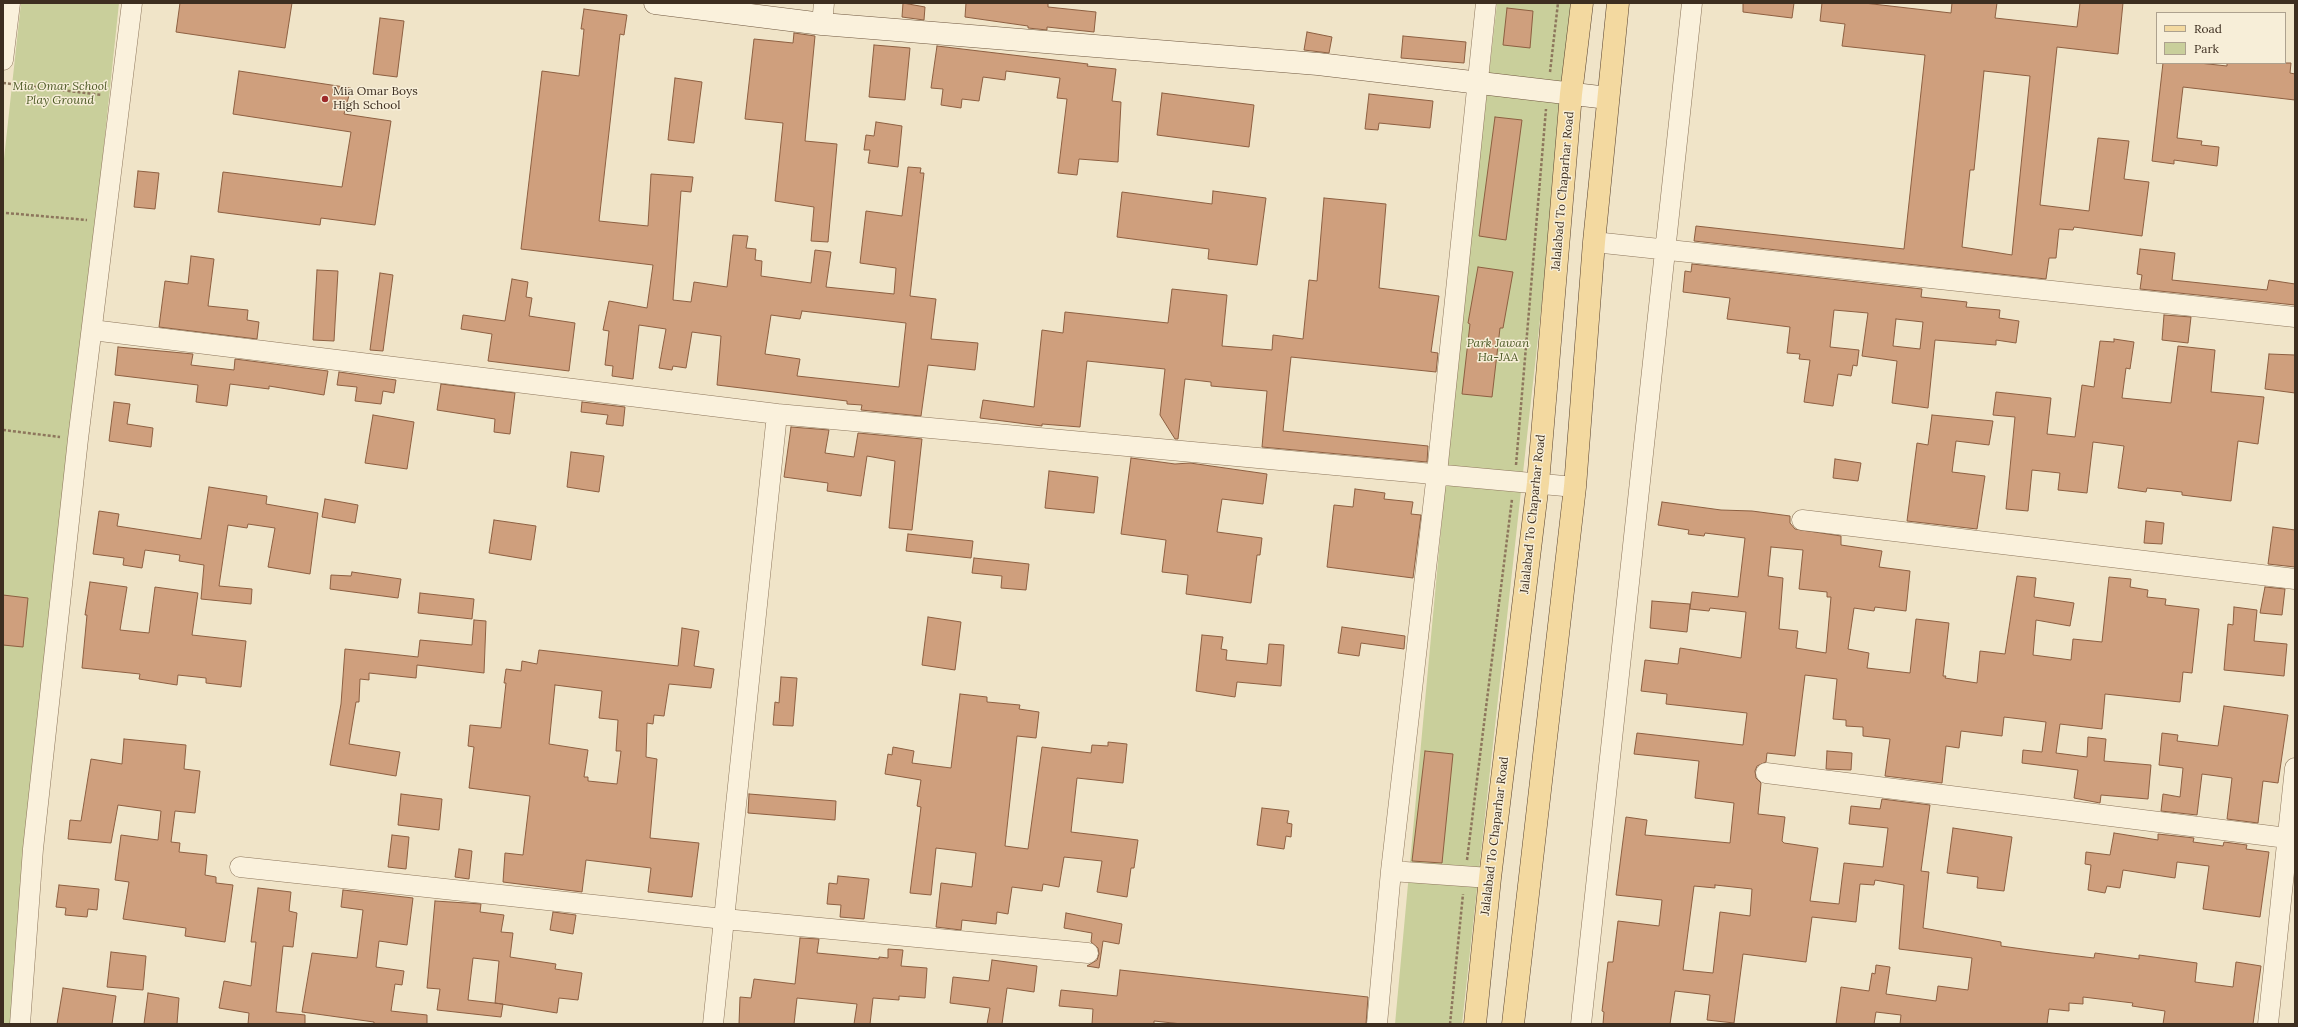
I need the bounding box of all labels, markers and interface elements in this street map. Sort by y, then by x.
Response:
legend [2156,12,2286,64]
text: Road [2194,21,2222,36]
text: Park [2194,41,2219,56]
park label: Mia Omar School Play Ground [13,80,107,108]
place label: Mia Omar Boys High School [333,85,418,113]
marker: Mia Omar Boys High School [320,94,330,104]
street label: Jalalabad To Chaparhar Road [1549,111,1577,271]
park label: Park Jawan Ha-JAA [1467,337,1529,365]
street label: Jalalabad To Chaparhar Road [1517,434,1549,594]
street label: Jalalabad To Chaparhar Road [1478,756,1512,916]

